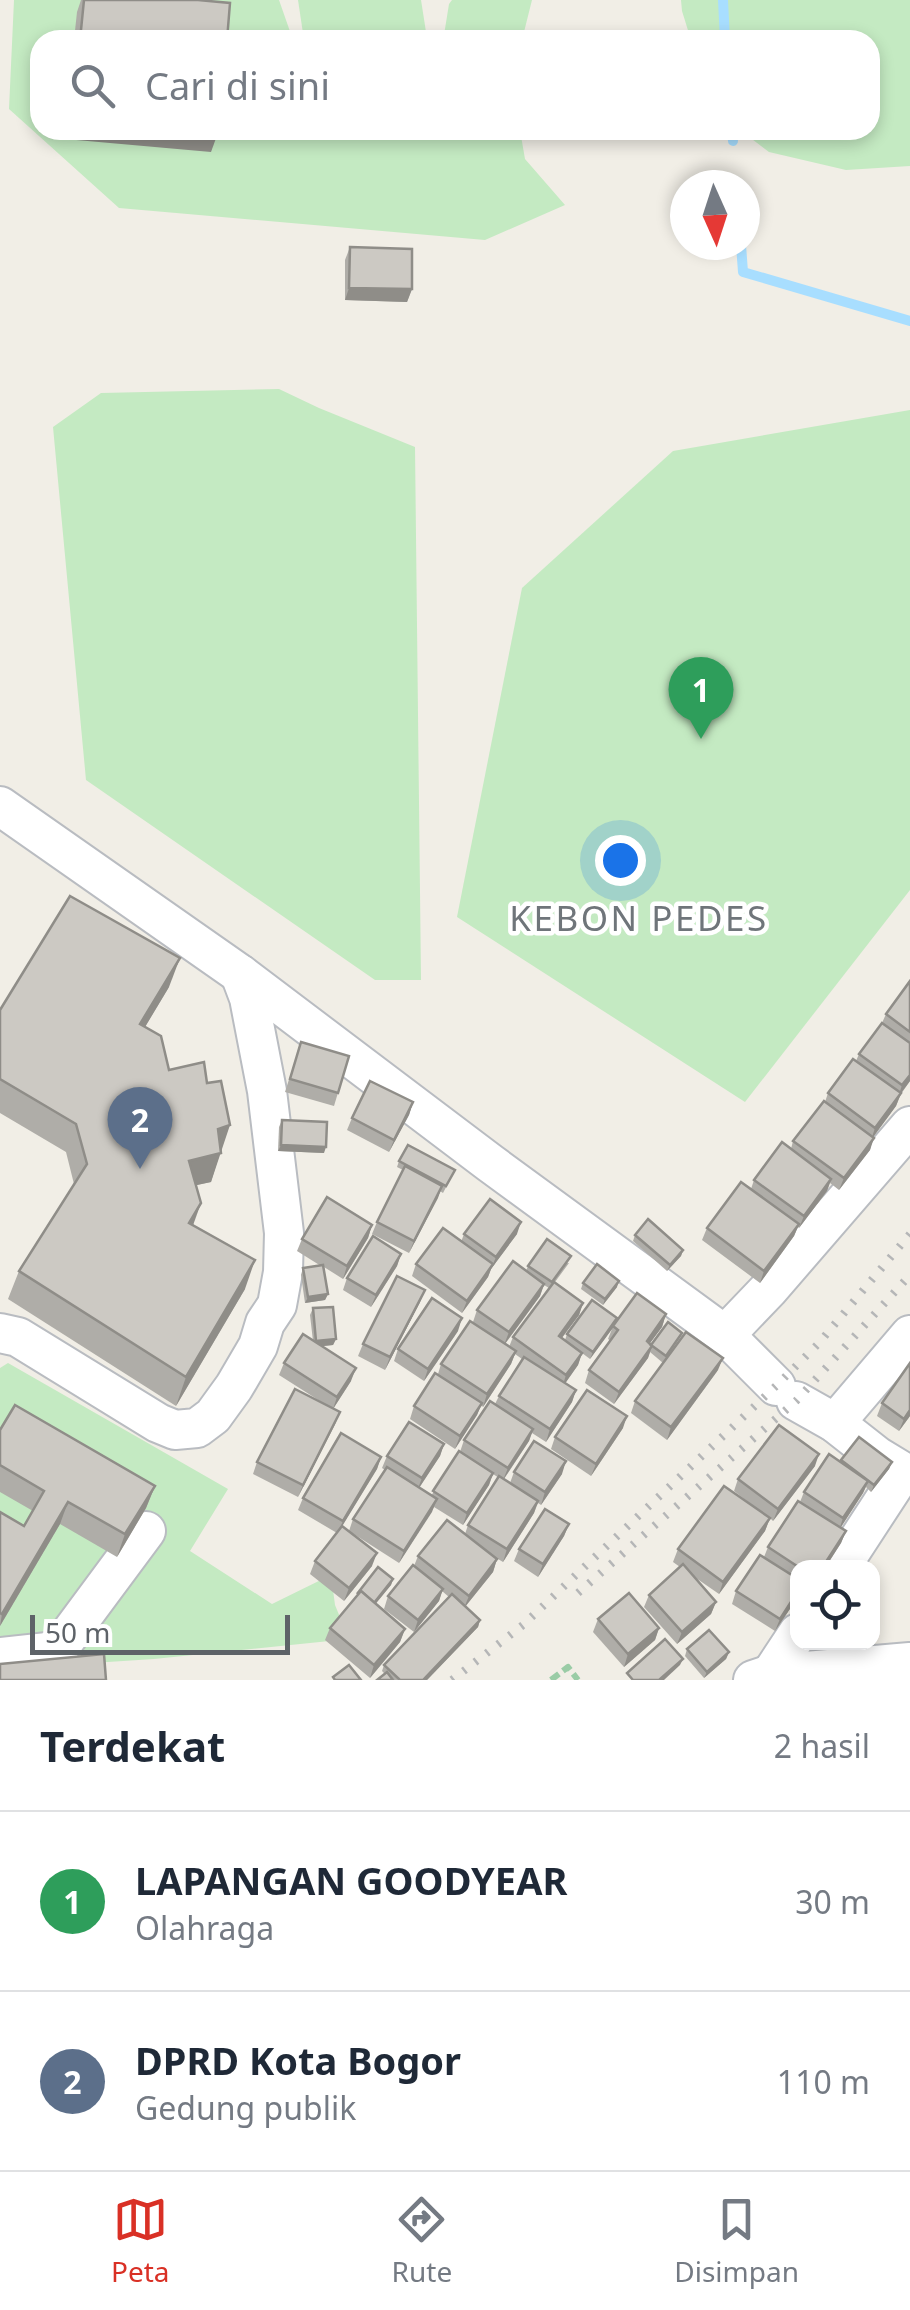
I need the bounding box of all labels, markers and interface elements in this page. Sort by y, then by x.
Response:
search box [30,30,880,140]
icon: search [65,58,120,113]
text: Cari di sini [145,59,330,111]
north arrow [670,170,760,260]
pin: 1 [668,656,734,739]
your location [595,835,646,886]
district label: KEBON PEDES [509,894,769,941]
pin: 2 [108,1086,172,1169]
map controls [790,1560,880,1650]
button: locate [790,1560,880,1650]
scale bar [30,1610,290,1654]
text: 50 m [45,1613,111,1651]
text: Terdekat [40,1717,225,1774]
text: 2 hasil [774,1724,870,1767]
text: LAPANGAN GOODYEAR [135,1854,567,1906]
text: 1 [63,1880,82,1923]
text: 30 m [795,1880,870,1923]
text: Olahraga [135,1906,274,1949]
text: DPRD Kota Bogor [135,2034,461,2086]
text: 2 [63,2060,82,2103]
text: 110 m [777,2060,870,2103]
text: Gedung publik [135,2086,356,2129]
tab: Peta [111,2192,170,2290]
tab: Rute [392,2192,452,2290]
tab: Disimpan [674,2192,799,2290]

